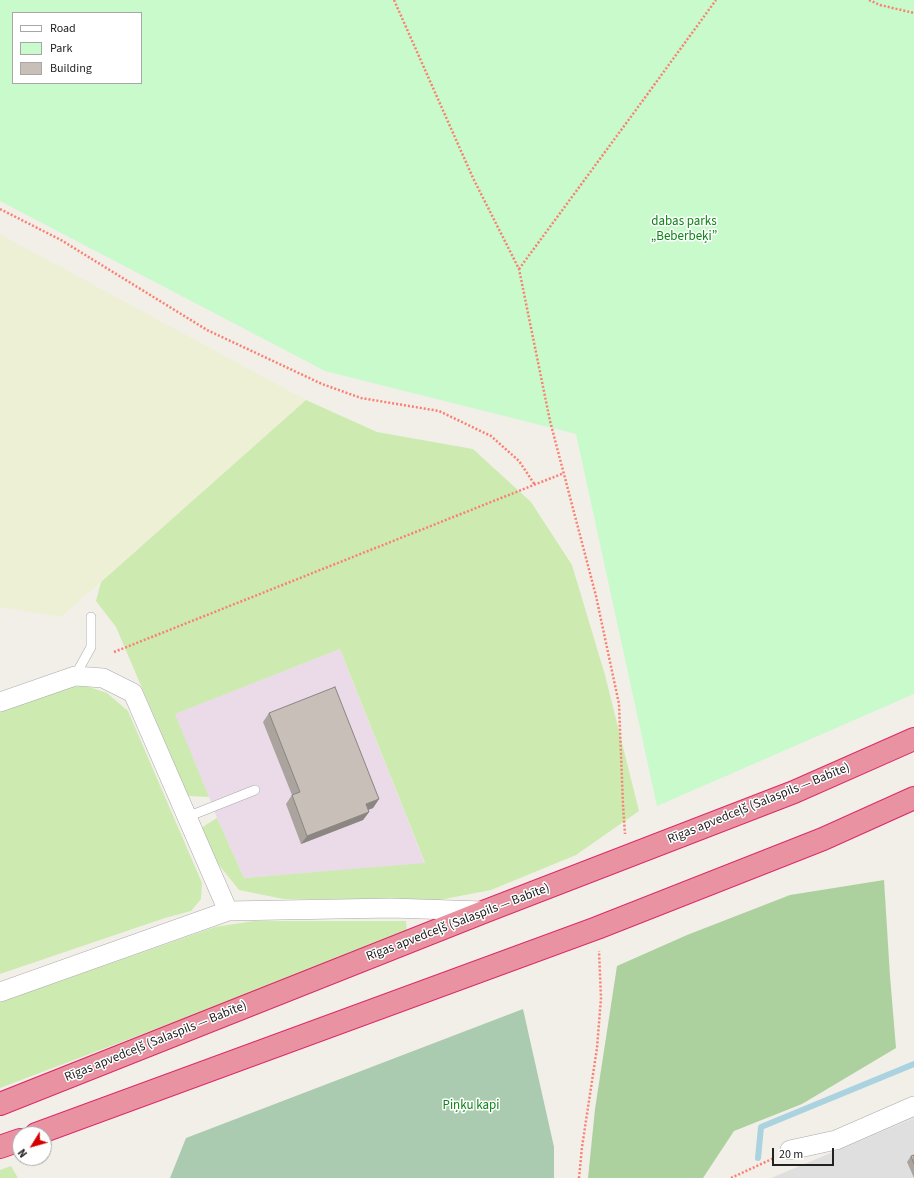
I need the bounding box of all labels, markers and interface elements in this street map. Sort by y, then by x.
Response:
legend [12,12,142,84]
text: Road [50,20,76,37]
text: Park [50,40,72,57]
text: Building [50,60,92,77]
park label: dabas parks „Beberbeķi” [651,214,717,245]
street label: Rīgas apvedceļš (Salaspils — Babīte) [666,760,852,848]
street label: Rīgas apvedceļš (Salaspils — Babīte) [364,881,552,965]
street label: Rīgas apvedceļš (Salaspils — Babīte) [63,998,249,1086]
park label: Piņķu kapi [443,1098,499,1114]
north arrow [12,1126,52,1166]
scale bar [774,1140,836,1166]
text: N [15,1145,31,1160]
text: 20 m [779,1146,803,1163]

